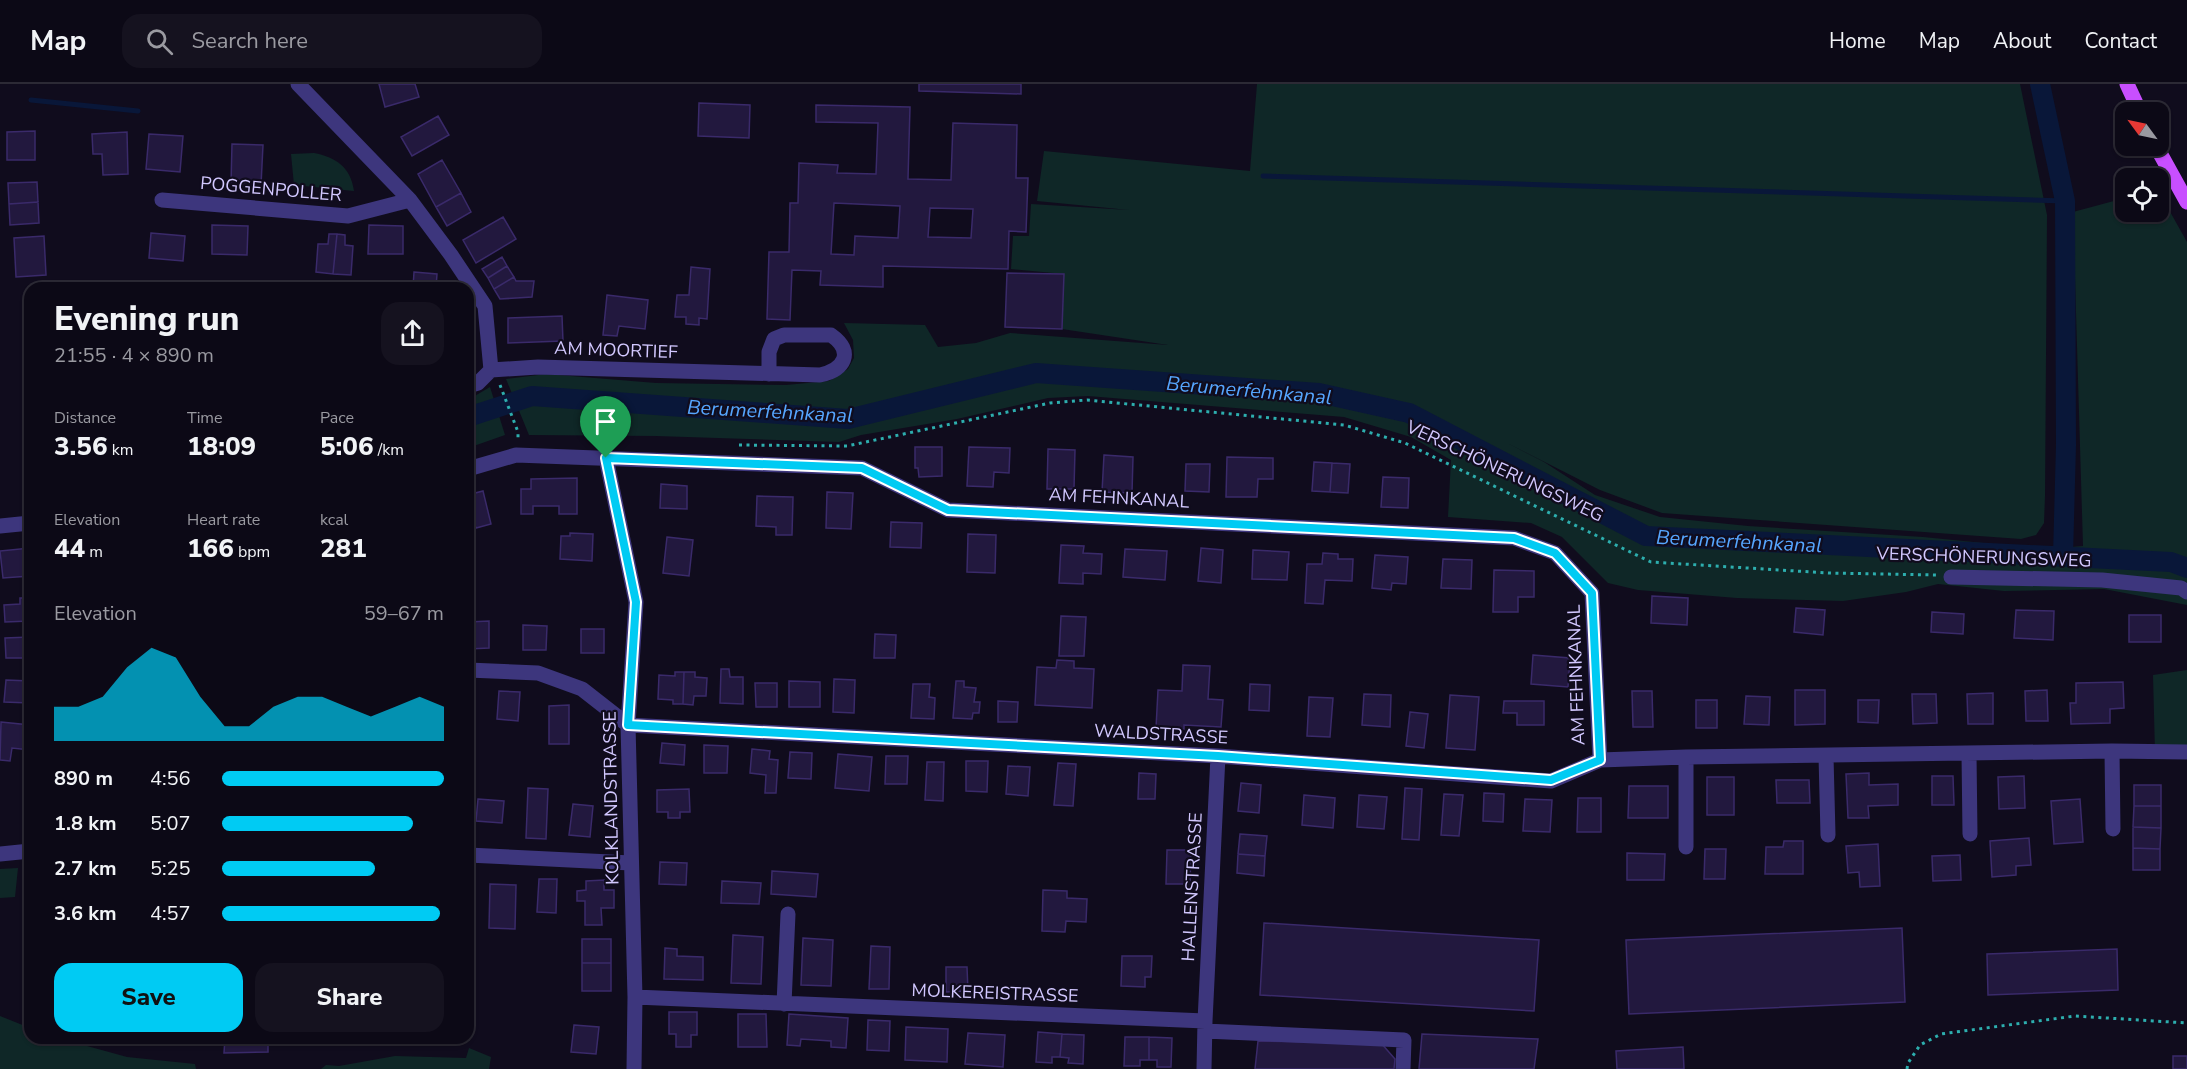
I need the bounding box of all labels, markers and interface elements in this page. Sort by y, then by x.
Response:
search box [122,14,542,68]
text: Map [30,22,86,60]
icon: search [143,25,176,58]
text: Search here [191,26,308,56]
text: Home [1829,27,1886,55]
text: Map [1919,27,1960,55]
text: About [1993,27,2051,55]
text: Contact [2084,27,2157,55]
north arrow [2115,102,2169,156]
map controls [2115,102,2169,222]
button: locate [2115,168,2169,222]
street label: POGGENPOLLER [199,171,343,207]
text: Evening run [54,297,239,342]
button: share [381,302,444,365]
street label: AM MOORTIEF [554,336,678,364]
text: 21:55 · 4 × 890 m [54,342,214,369]
water label: Berumerfehnkanal [1165,370,1333,411]
water label: Berumerfehnkanal [686,394,854,429]
pin [580,396,631,458]
icon: arrive [589,405,622,438]
text: Distance [54,407,116,429]
text: Time [187,407,223,429]
text: Pace [320,407,354,429]
street label: VERSCHÖNERUNGSWEG [1402,414,1608,527]
text: 3.56 [54,429,108,464]
text: 18:09 [187,429,256,464]
text: 5:06 [320,429,374,464]
text: km [108,439,133,461]
text: /km [374,439,404,461]
street label: AM FEHNKANAL [1048,482,1190,514]
text: Elevation [54,509,120,531]
text: Heart rate [187,509,260,531]
text: kcal [320,509,348,531]
water label: Berumerfehnkanal [1655,524,1823,559]
text: 44 [54,531,85,566]
text: 166 [187,531,234,566]
text: 281 [320,531,367,566]
text: m [85,541,103,563]
text: bpm [234,541,270,563]
street label: VERSCHÖNERUNGSWEG [1875,541,2092,573]
text: Elevation [54,600,137,627]
text: 59–67 m [364,600,444,627]
street label: AM FEHNKANAL [1562,604,1590,746]
street label: KOLKLANDSTRASSE [597,711,625,885]
street label: WALDSTRASSE [1093,719,1229,749]
text: 890 m [54,765,113,792]
text: 4:56 [150,765,191,792]
text: 1.8 km [54,810,117,837]
text: 5:07 [150,810,191,837]
street label: HALLENSTRASSE [1176,812,1208,962]
text: 2.7 km [54,855,117,882]
text: 5:25 [150,855,191,882]
text: 3.6 km [54,900,117,927]
text: 4:57 [150,900,191,927]
button: Save [54,963,243,1032]
button: Share [255,963,444,1032]
street label: MOLKEREISTRASSE [911,978,1079,1008]

